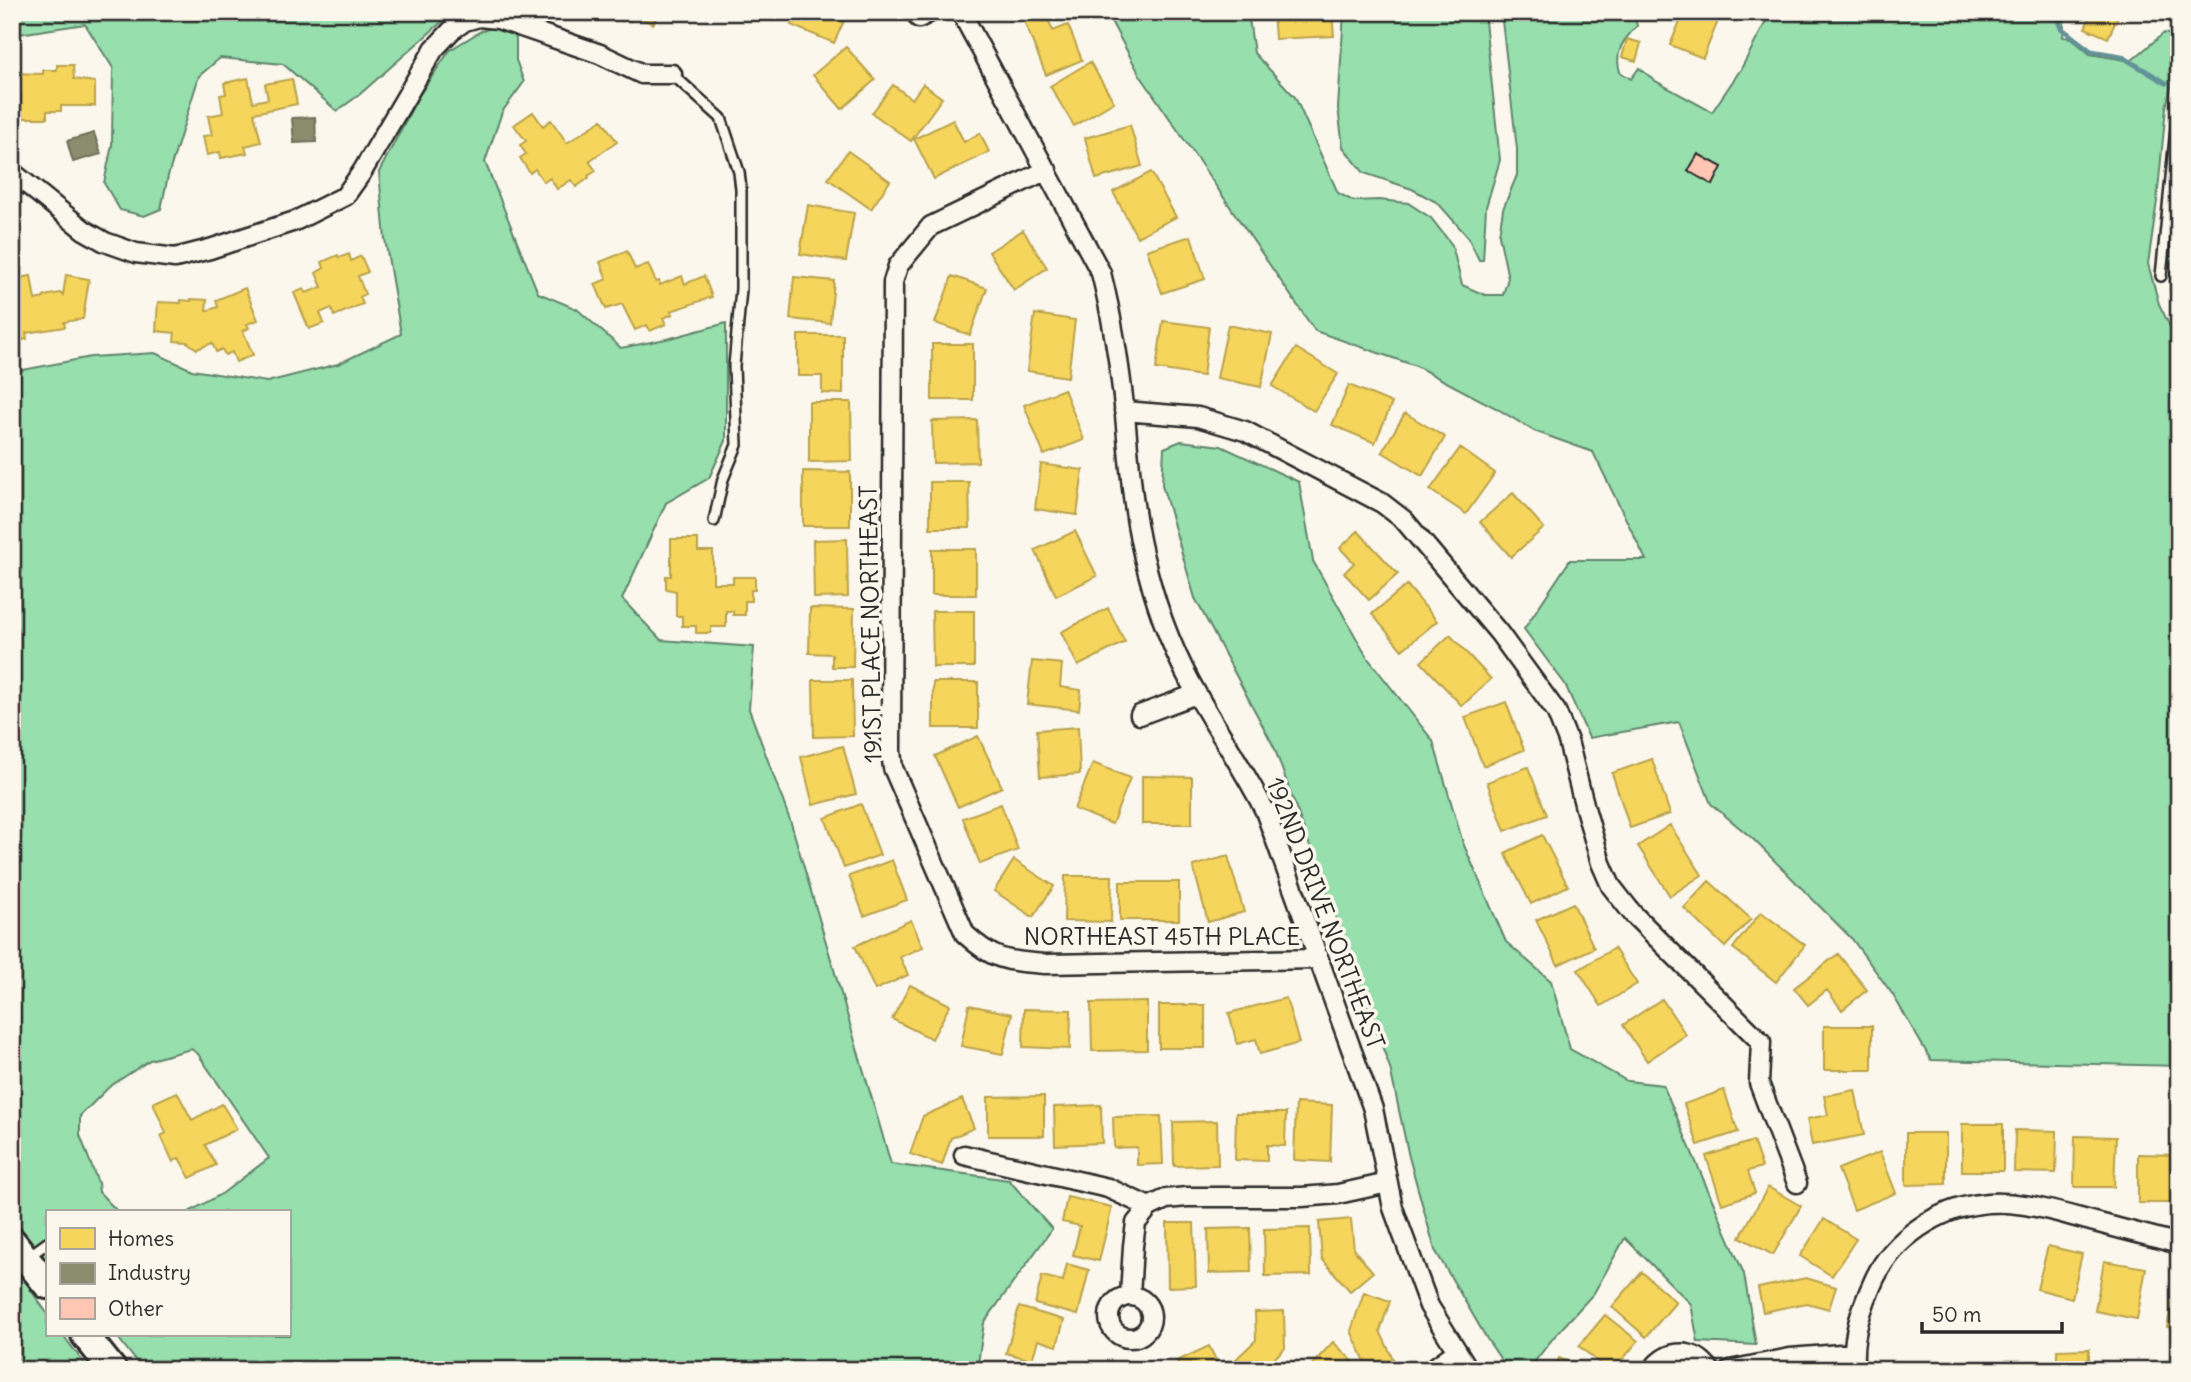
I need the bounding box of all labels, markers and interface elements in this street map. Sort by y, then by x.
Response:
street label: 191ST PLACE NORTHEAST [853,485,887,763]
street label: 192ND DRIVE NORTHEAST [1260,773,1392,1053]
street label: NORTHEAST 45TH PLACE [1024,921,1300,951]
legend [46,1210,290,1336]
text: Homes [108,1225,174,1252]
text: Industry [108,1259,191,1286]
scale bar [1922,1291,2062,1335]
text: Other [108,1295,164,1322]
text: 50 m [1932,1301,1981,1328]

